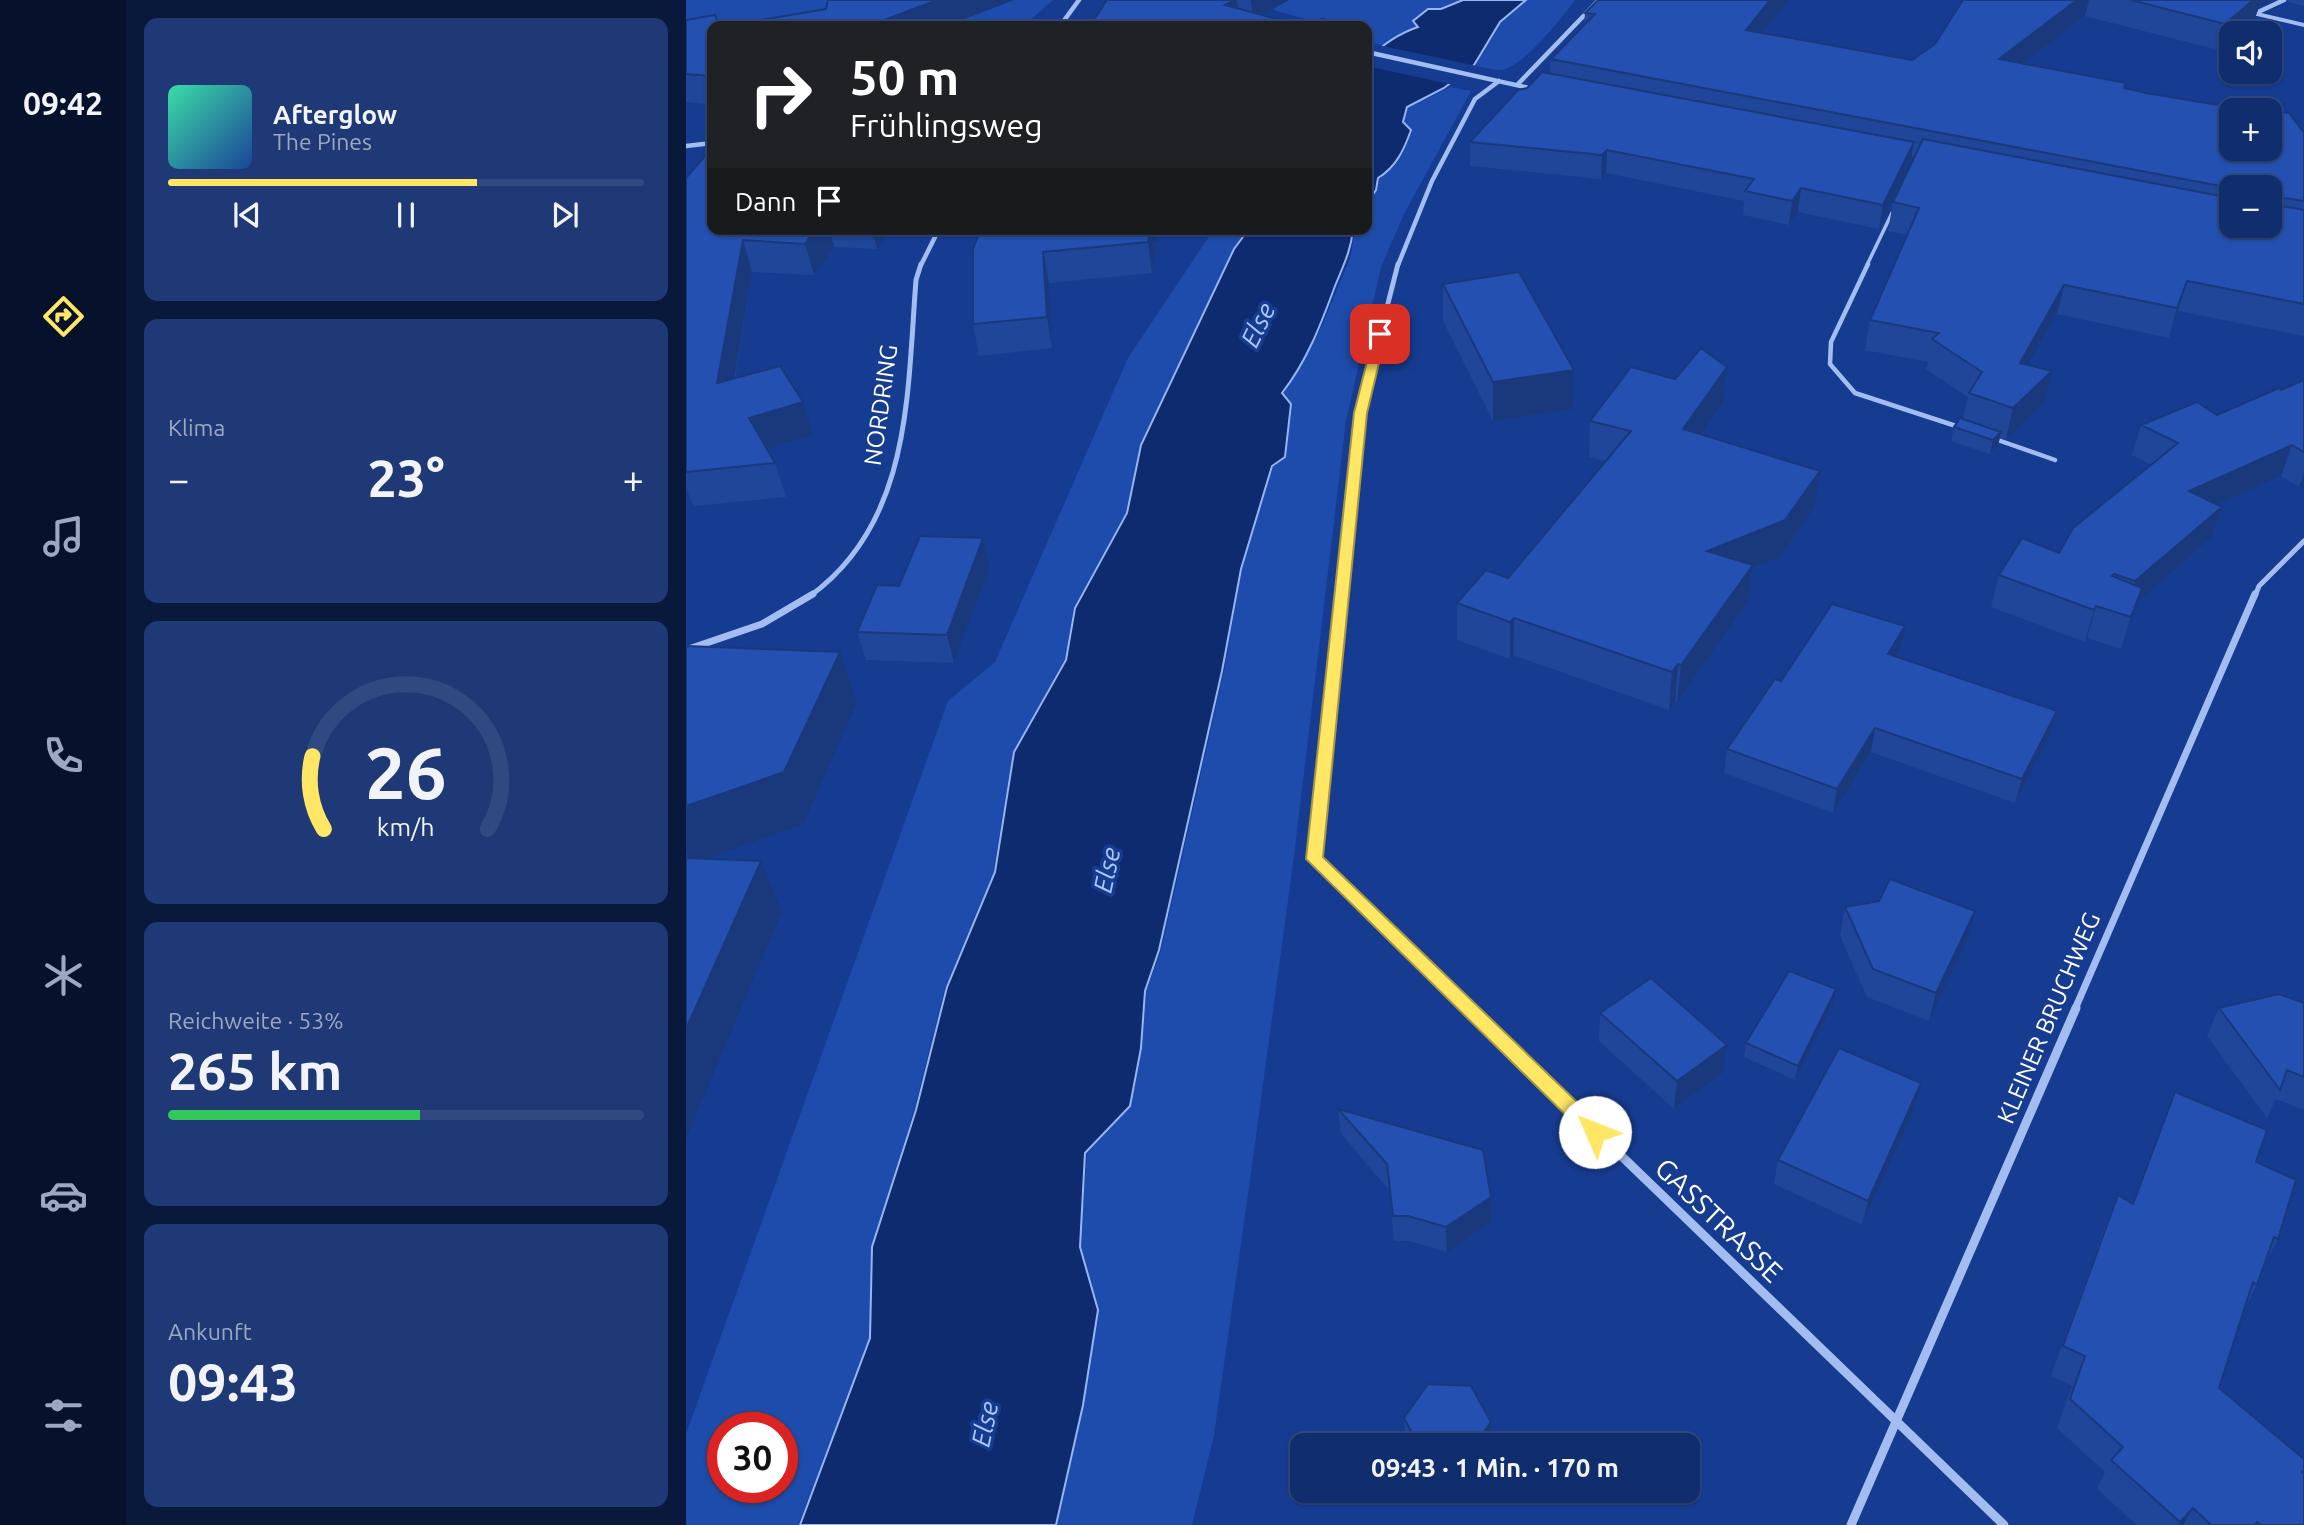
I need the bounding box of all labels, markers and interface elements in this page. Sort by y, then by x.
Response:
map controls [2219,21,2282,238]
button: sound [2219,21,2282,84]
icon: right [735,49,826,140]
text: 50 m [850,49,959,104]
text: 09:42 [23,85,103,121]
button: + [2219,98,2282,161]
text: Afterglow [273,100,397,129]
text: Frühlingsweg [850,107,1043,143]
text: The Pines [273,129,372,154]
button: − [2219,175,2282,238]
icon: arrive [810,182,848,220]
text: Dann [735,187,796,216]
icon: previous [228,196,266,234]
icon: pause [387,196,425,234]
icon: next [546,196,584,234]
icon: directions [39,292,88,341]
water label: Else [1235,298,1281,352]
pin [1350,304,1410,364]
icon: arrive [1361,315,1399,353]
street label: NORDRING [859,343,902,467]
text: Klima [168,415,225,440]
text: 23° [367,449,445,507]
text: − [168,458,189,500]
text: + [623,458,644,500]
icon: music [39,512,88,561]
icon: phone [39,731,88,780]
text: 26 [365,731,447,813]
text: km/h [377,812,435,840]
water label: Else [1088,845,1125,895]
street label: KLEINER BRUCHWEG [1992,908,2105,1127]
icon: climate [39,951,88,1000]
text: Reichweite · 53% [168,1008,344,1033]
text: 265 km [168,1042,342,1100]
position arrow [1558,1095,1632,1169]
street label: GASSTRASSE [1650,1152,1789,1288]
icon: car [39,1171,88,1220]
text: Ankunft [168,1319,252,1344]
text: 09:43 [168,1353,298,1411]
icon: filters [39,1391,88,1440]
water label: Else [966,1399,1003,1449]
speed limit sign: 30 [707,1412,798,1503]
text: 09:43 · 1 Min. · 170 m [1371,1453,1619,1482]

